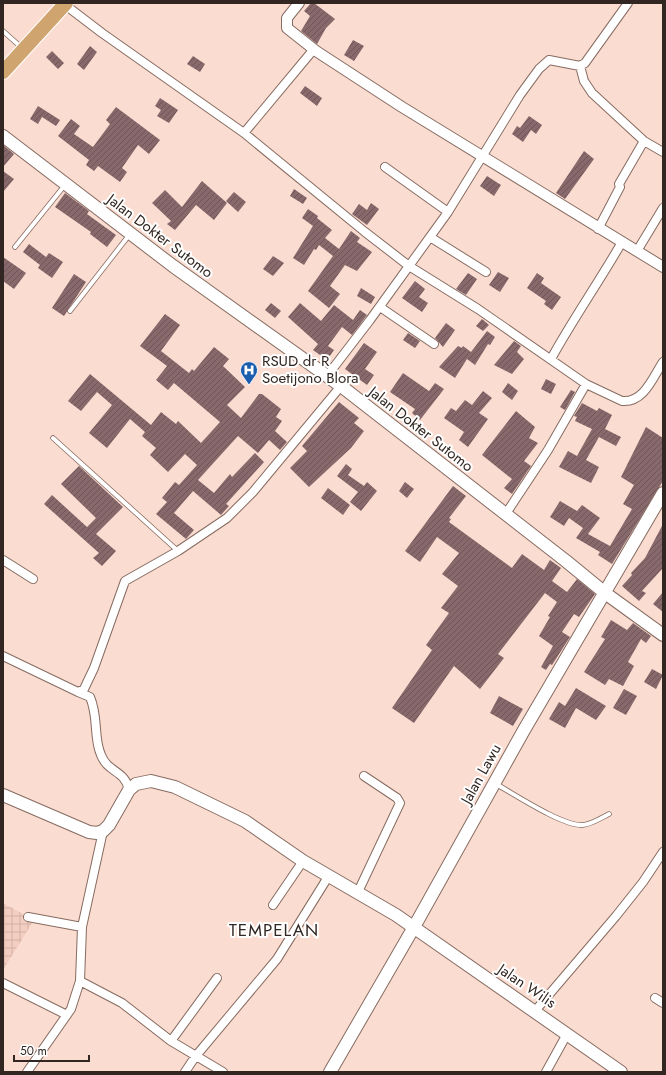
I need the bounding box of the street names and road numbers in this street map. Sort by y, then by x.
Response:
street label: Jalan Dokter Sutomo [101,188,218,283]
street label: Jalan Dokter Sutomo [362,380,478,477]
street label: Jalan Lawu [454,740,507,810]
street label: Jalan Wilis [492,957,561,1014]

